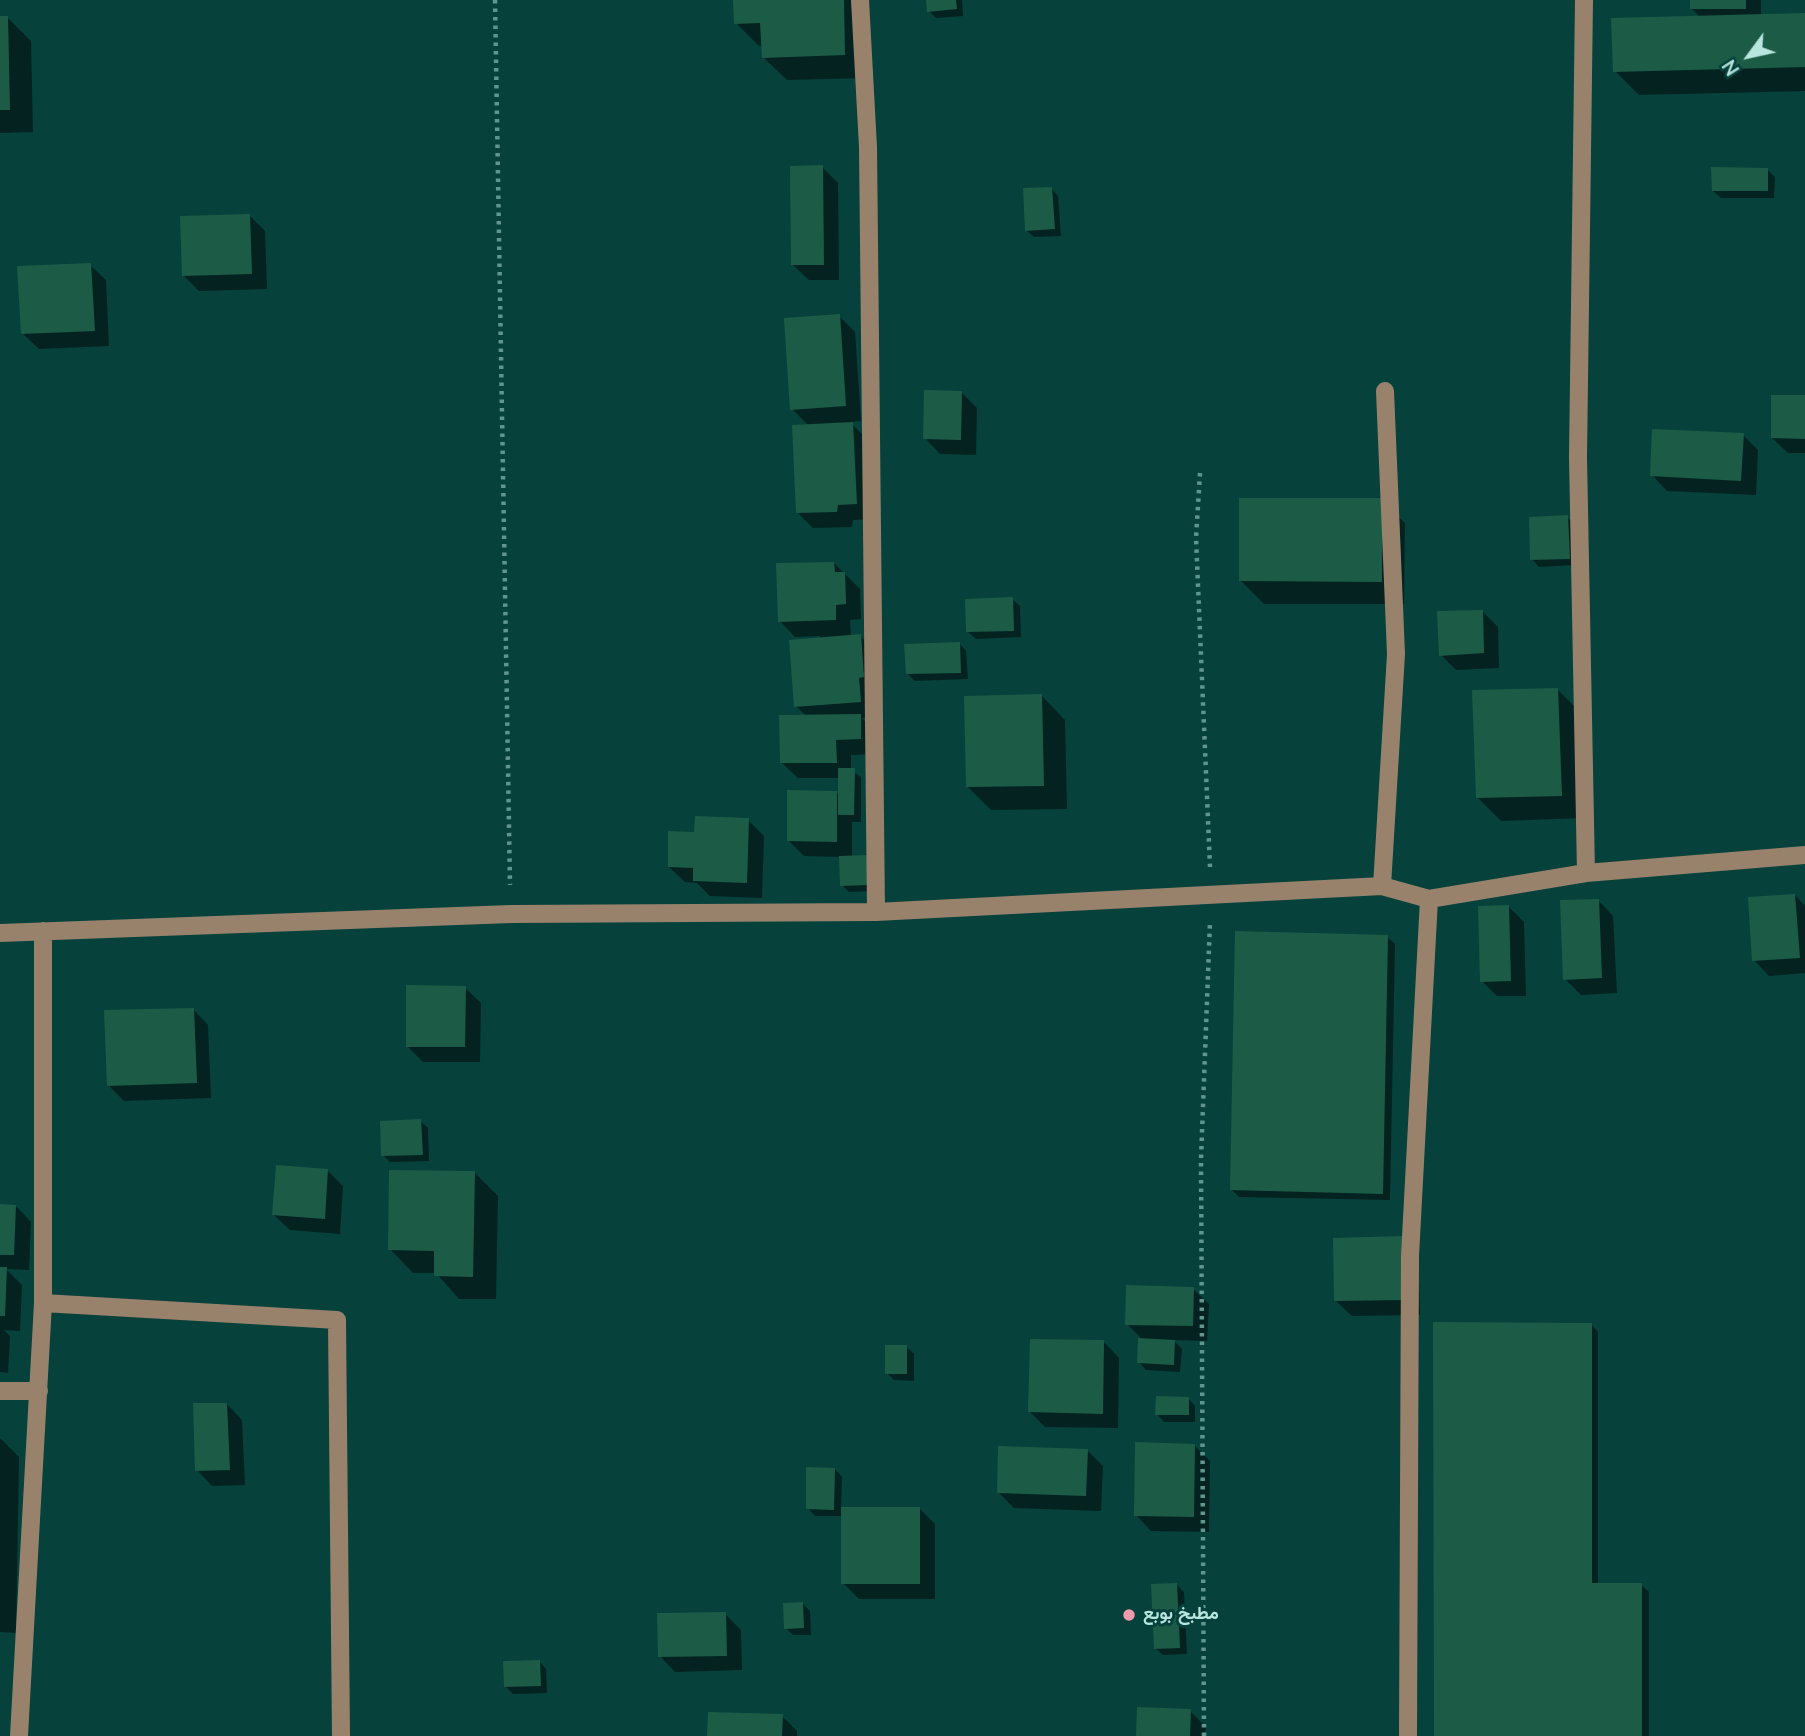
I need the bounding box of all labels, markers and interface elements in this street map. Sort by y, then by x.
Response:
north arrow [1714,21,1784,91]
text: N [1717,54,1746,80]
place label: مطبخ بوبع [1143,1604,1219,1626]
marker: مطبخ بوبع [1121,1607,1137,1623]

